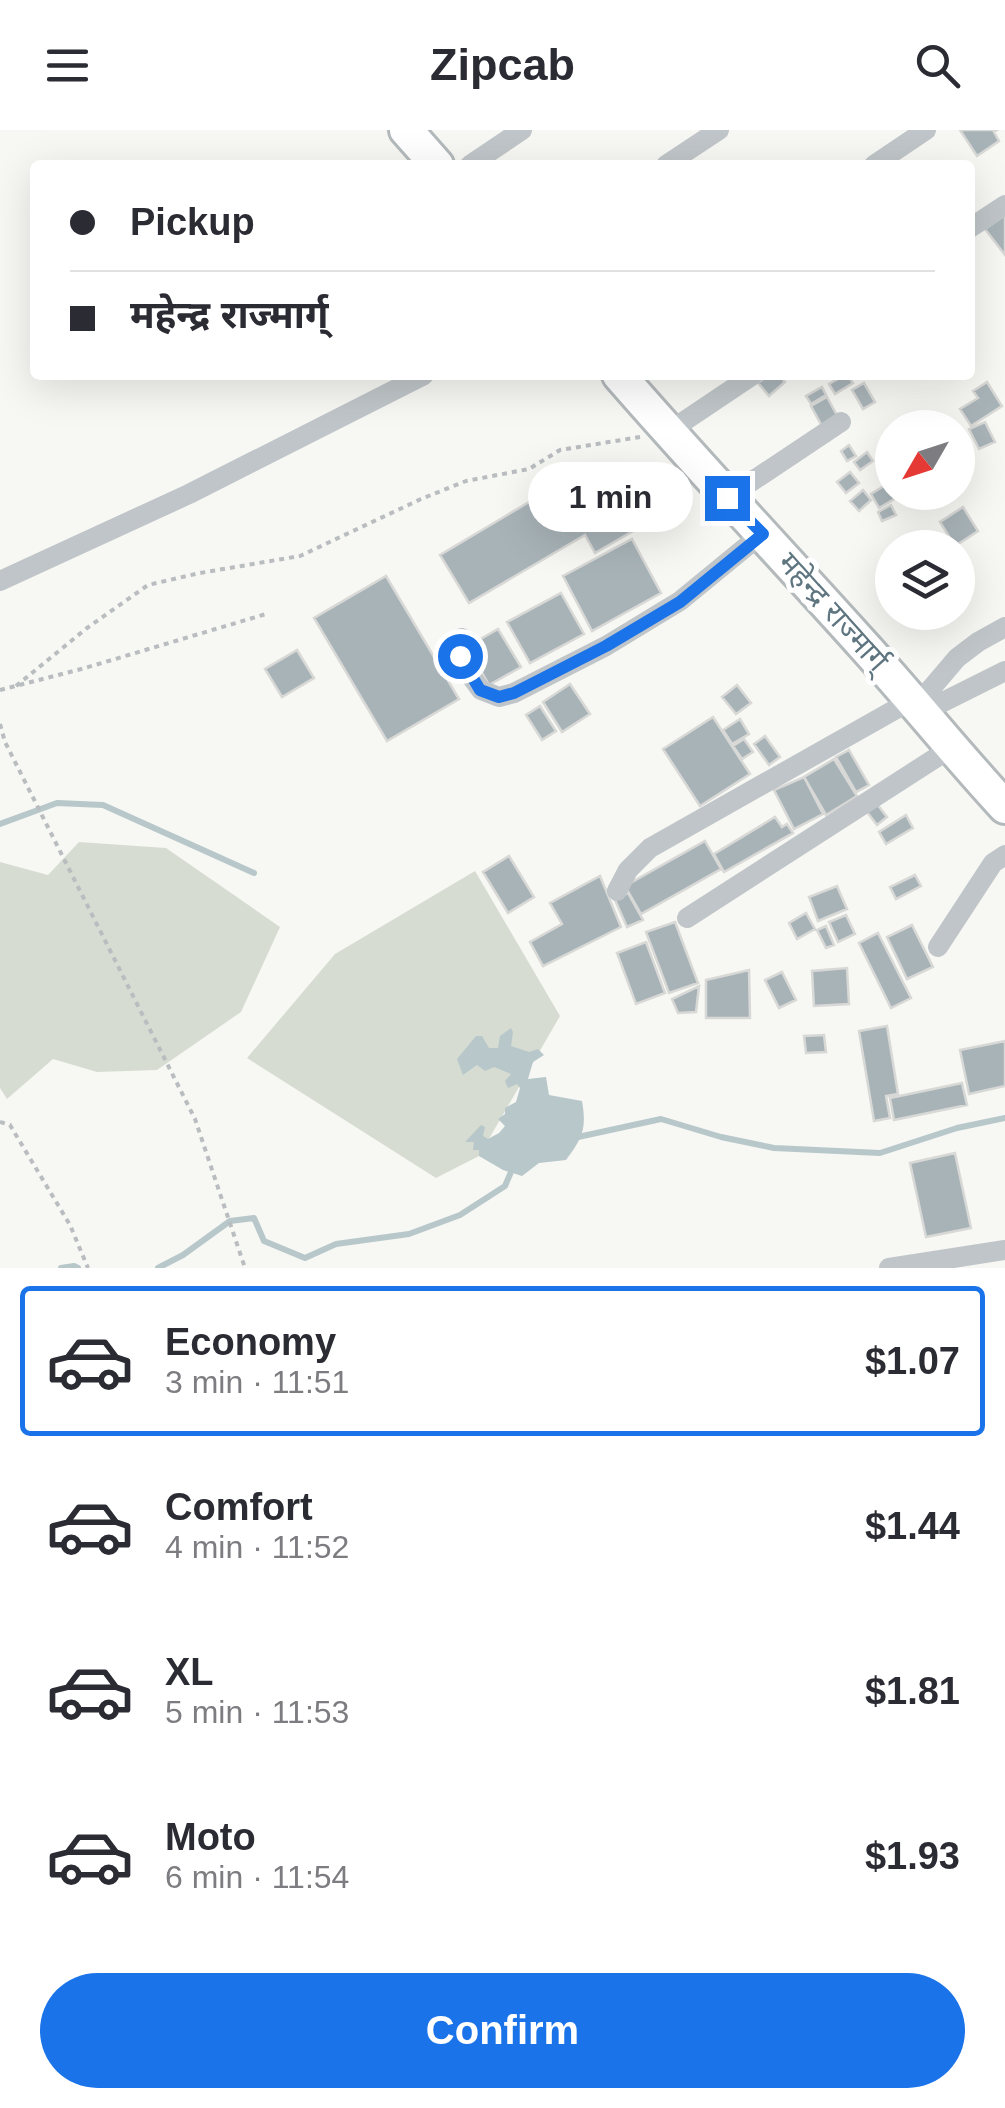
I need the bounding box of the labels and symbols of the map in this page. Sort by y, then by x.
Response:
north arrow [875,410,975,510]
callout: 1 min [527,463,692,533]
route end [705,476,750,521]
street label: महेन्द्र राज्मार्ग् [770,545,898,682]
route start [438,634,483,679]

